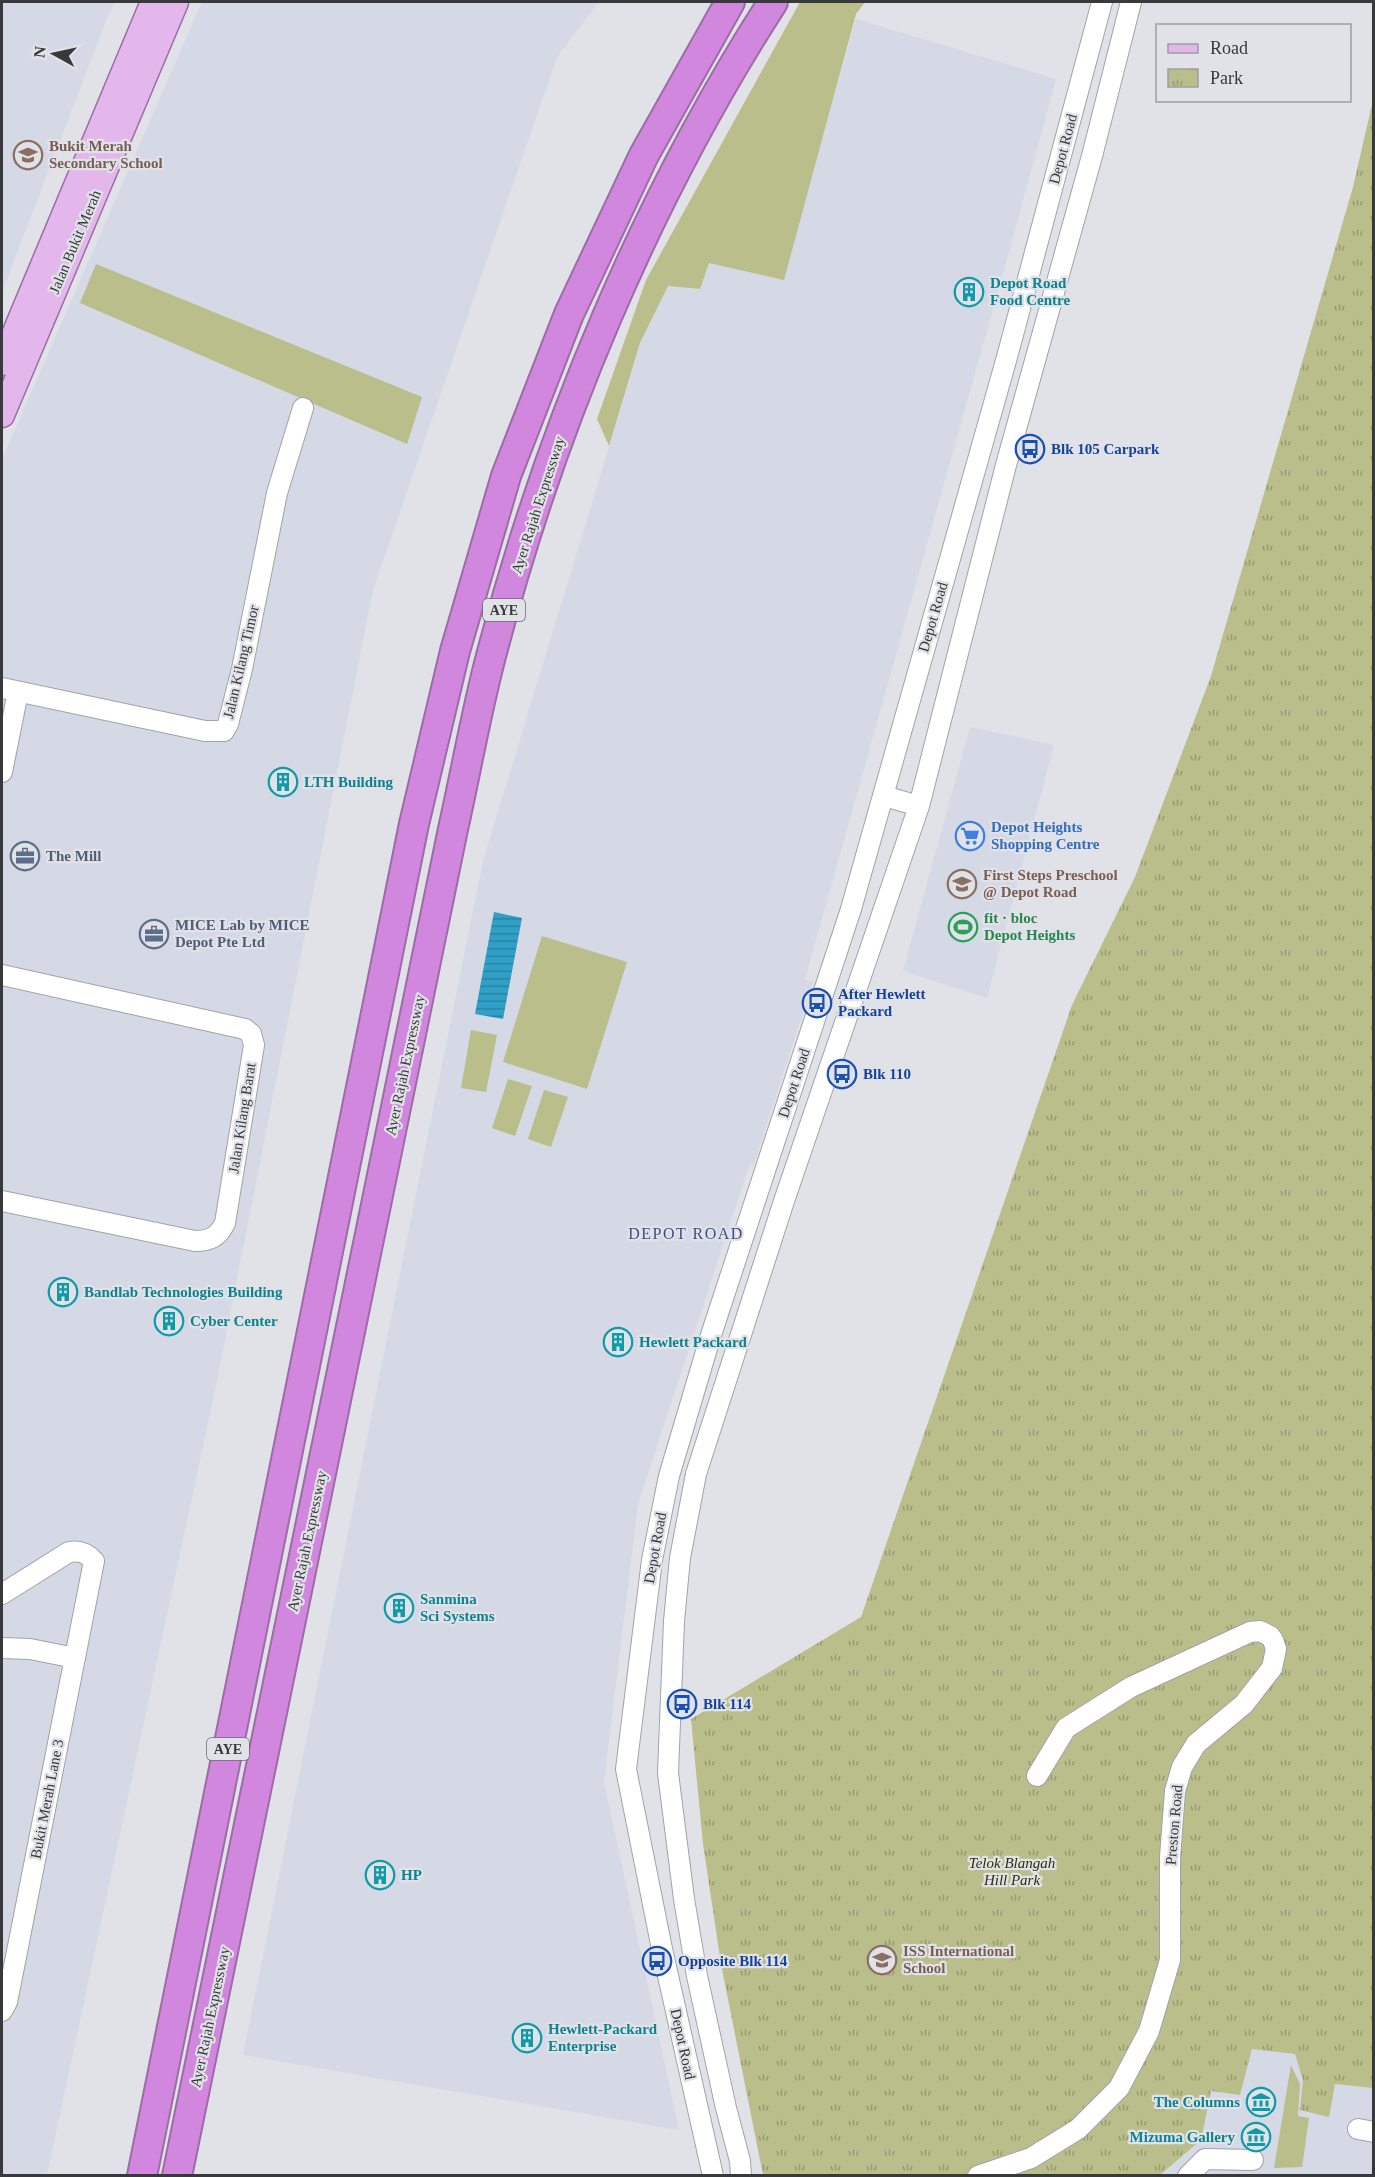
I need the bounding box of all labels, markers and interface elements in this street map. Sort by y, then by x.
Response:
north arrow [24,24,84,84]
legend [1156,24,1351,102]
text: Road [1210,38,1248,58]
text: N [30,45,49,59]
text: Park [1210,68,1243,88]
street label: Depot Road [1046,112,1080,186]
place label: Bukit Merah Secondary School [49,138,163,171]
school or university icon: Bukit Merah Secondary School [12,139,44,171]
street label: Jalan Bukit Merah [46,187,104,296]
place label: Depot Road Food Centre [990,275,1070,308]
building icon: Depot Road Food Centre [953,276,985,308]
bus stop icon: Blk 105 Carpark [1014,433,1046,465]
street label: Ayer Rajah Expressway [508,434,568,576]
place label: Blk 105 Carpark [1051,441,1160,457]
street label: Depot Road [915,580,951,654]
road number: AYE [483,599,525,621]
street label: Jalan Kilang Timor [220,604,262,720]
building icon: LTH Building [267,766,299,798]
place label: LTH Building [304,774,394,790]
place label: Depot Heights Shopping Centre [991,819,1100,852]
supermarket icon: Depot Heights Shopping Centre [954,820,986,852]
office icon: The Mill [9,840,41,872]
place label: The Mill [46,848,101,864]
place label: First Steps Preschool @ Depot Road [983,867,1118,900]
school or university icon: First Steps Preschool @ Depot Road [946,868,978,900]
place label: fit · bloc Depot Heights [984,910,1075,943]
sports icon: fit · bloc Depot Heights [947,911,979,943]
place label: MICE Lab by MICE Depot Pte Ltd [175,917,310,950]
office icon: MICE Lab by MICE Depot Pte Ltd [138,918,170,950]
place label: After Hewlett Packard [838,986,926,1019]
bus stop icon: After Hewlett Packard [801,987,833,1019]
street label: Ayer Rajah Expressway [382,993,428,1137]
street label: Depot Road [775,1046,813,1120]
bus stop icon: Blk 110 [826,1058,858,1090]
street label: Jalan Kilang Barat [225,1061,259,1174]
place label: Blk 110 [863,1066,911,1082]
district label: DEPOT ROAD [628,1225,744,1242]
building icon: Bandlab Technologies Building [47,1276,79,1308]
place label: Bandlab Technologies Building [84,1284,283,1300]
building icon: Cyber Center [153,1305,185,1337]
place label: Cyber Center [190,1313,278,1329]
building icon: Hewlett Packard [602,1326,634,1358]
place label: Hewlett Packard [639,1334,748,1350]
street label: Ayer Rajah Expressway [284,1469,330,1613]
street label: Depot Road [641,1511,669,1585]
place label: Sanmina Sci Systems [420,1591,495,1624]
building icon: Sanmina Sci Systems [383,1592,415,1624]
bus stop icon: Blk 114 [666,1688,698,1720]
place label: Blk 114 [703,1696,751,1712]
street label: Bukit Merah Lane 3 [28,1738,66,1860]
road number: AYE [207,1738,249,1760]
street label: Preston Road [1163,1784,1186,1866]
park label: Telok Blangah Hill Park [969,1855,1055,1888]
building icon: HP [364,1859,396,1891]
place label: HP [401,1867,422,1883]
place label: ISS International School [903,1943,1014,1976]
school or university icon: ISS International School [866,1944,898,1976]
street label: Ayer Rajah Expressway [187,1945,233,2089]
bus stop icon: Opposite Blk 114 [641,1945,673,1977]
place label: Opposite Blk 114 [678,1953,788,1969]
street label: Depot Road [668,2007,698,2081]
place label: Hewlett-Packard Enterprise [548,2021,658,2054]
building icon: Hewlett-Packard Enterprise [511,2022,543,2054]
museum icon: The Columns [1245,2086,1277,2118]
place label: The Columns [1154,2094,1240,2110]
museum icon: Mizuma Gallery [1240,2121,1272,2153]
place label: Mizuma Gallery [1130,2129,1235,2145]

